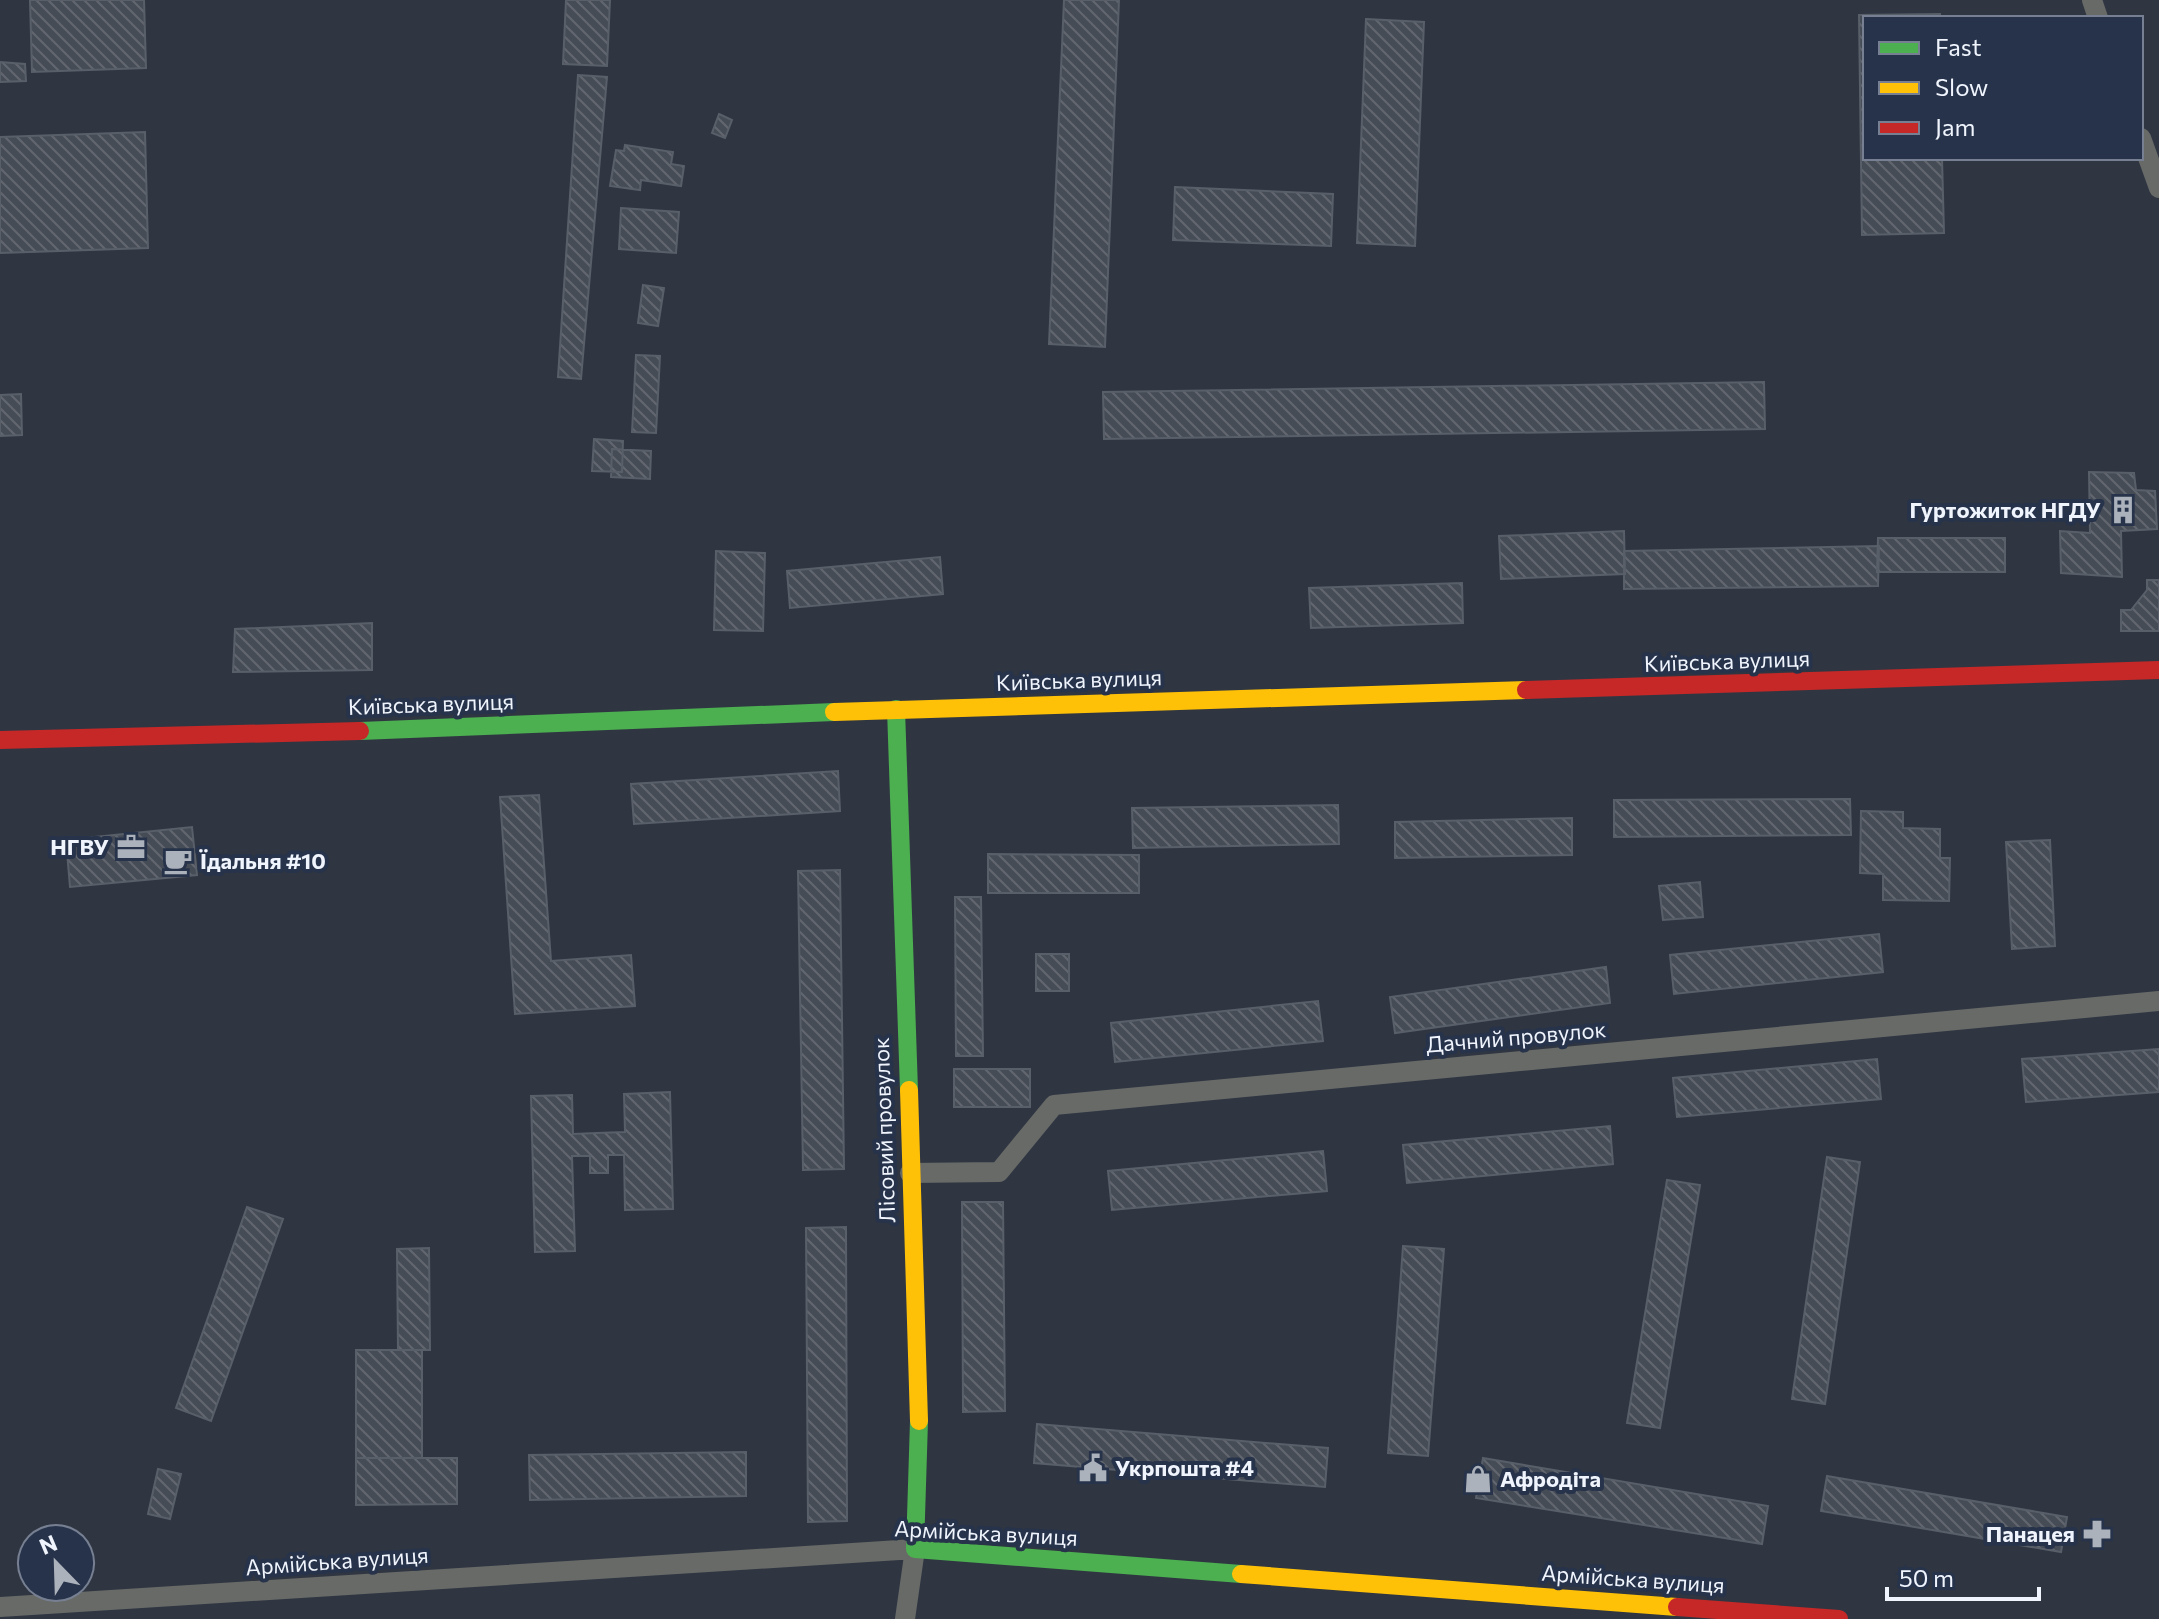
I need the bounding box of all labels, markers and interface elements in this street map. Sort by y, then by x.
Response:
legend [1863,16,2143,160]
text: Fast [1935,32,1982,61]
text: Slow [1935,72,1988,101]
text: Jam [1935,112,1975,141]
building icon: Гуртожиток НГДУ [2108,495,2138,525]
place label: Гуртожиток НГДУ [1910,496,2101,523]
street label: Київська вулиця [1643,644,1811,677]
street label: Київська вулиця [995,663,1163,696]
street label: Київська вулиця [347,687,515,720]
office icon: НГВУ [116,832,146,862]
place label: НГВУ [50,833,109,860]
cafe icon: Їдальня #10 [163,846,193,876]
place label: Їдальня #10 [199,847,326,874]
street label: Дачний провулок [1425,1015,1607,1058]
street label: Лісовий провулок [867,1036,900,1223]
public building icon: Укрпошта #4 [1078,1453,1108,1483]
place label: Укрпошта #4 [1115,1454,1254,1481]
shop icon: Афродіта [1463,1464,1493,1494]
place label: Афродіта [1500,1465,1601,1492]
street label: Армійська вулиця [894,1514,1078,1551]
pharmacy icon: Панацея [2082,1519,2112,1549]
place label: Панацея [1986,1520,2075,1547]
north arrow [16,1523,96,1603]
text: N [35,1528,61,1560]
street label: Армійська вулиця [244,1541,429,1580]
scale bar [1887,1551,2039,1601]
street label: Армійська вулиця [1541,1559,1726,1598]
text: 50 m [1899,1563,1954,1592]

